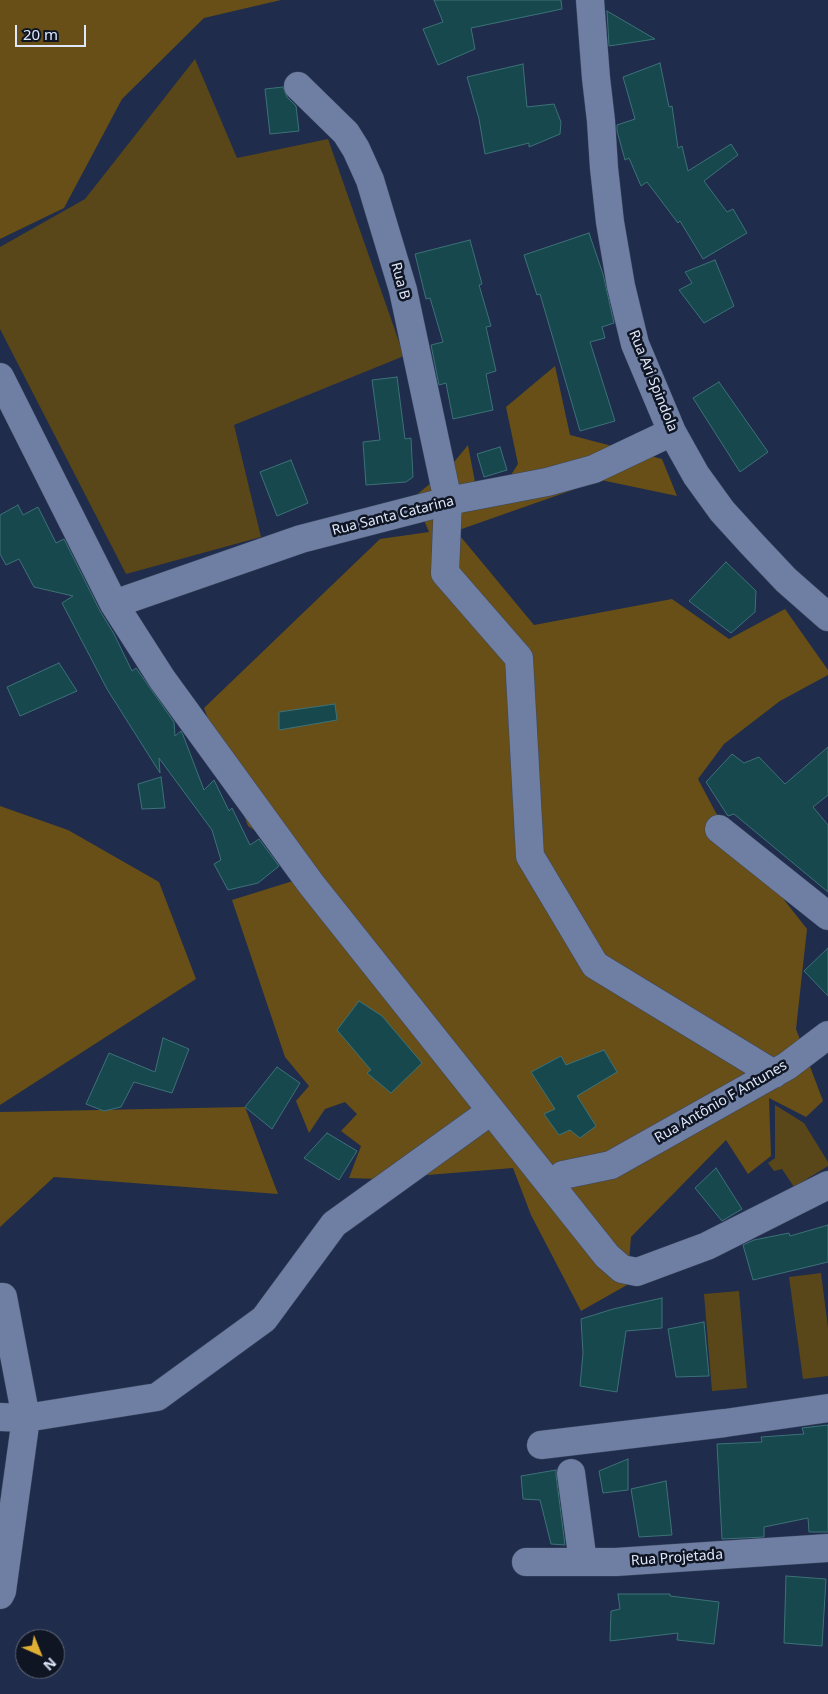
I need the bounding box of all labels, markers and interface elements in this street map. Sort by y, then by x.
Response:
scale bar [18,15,89,47]
text: 20 m [23,24,58,44]
street label: Rua B [387,260,413,302]
street label: Rua Ari Spindola [625,328,681,434]
street label: Rua Santa Catarina [330,493,456,539]
street label: Rua Antônio F Antunes [652,1057,790,1147]
street label: Rua Projetada [630,1546,724,1570]
north arrow [15,1629,65,1679]
text: N [39,1654,61,1675]

